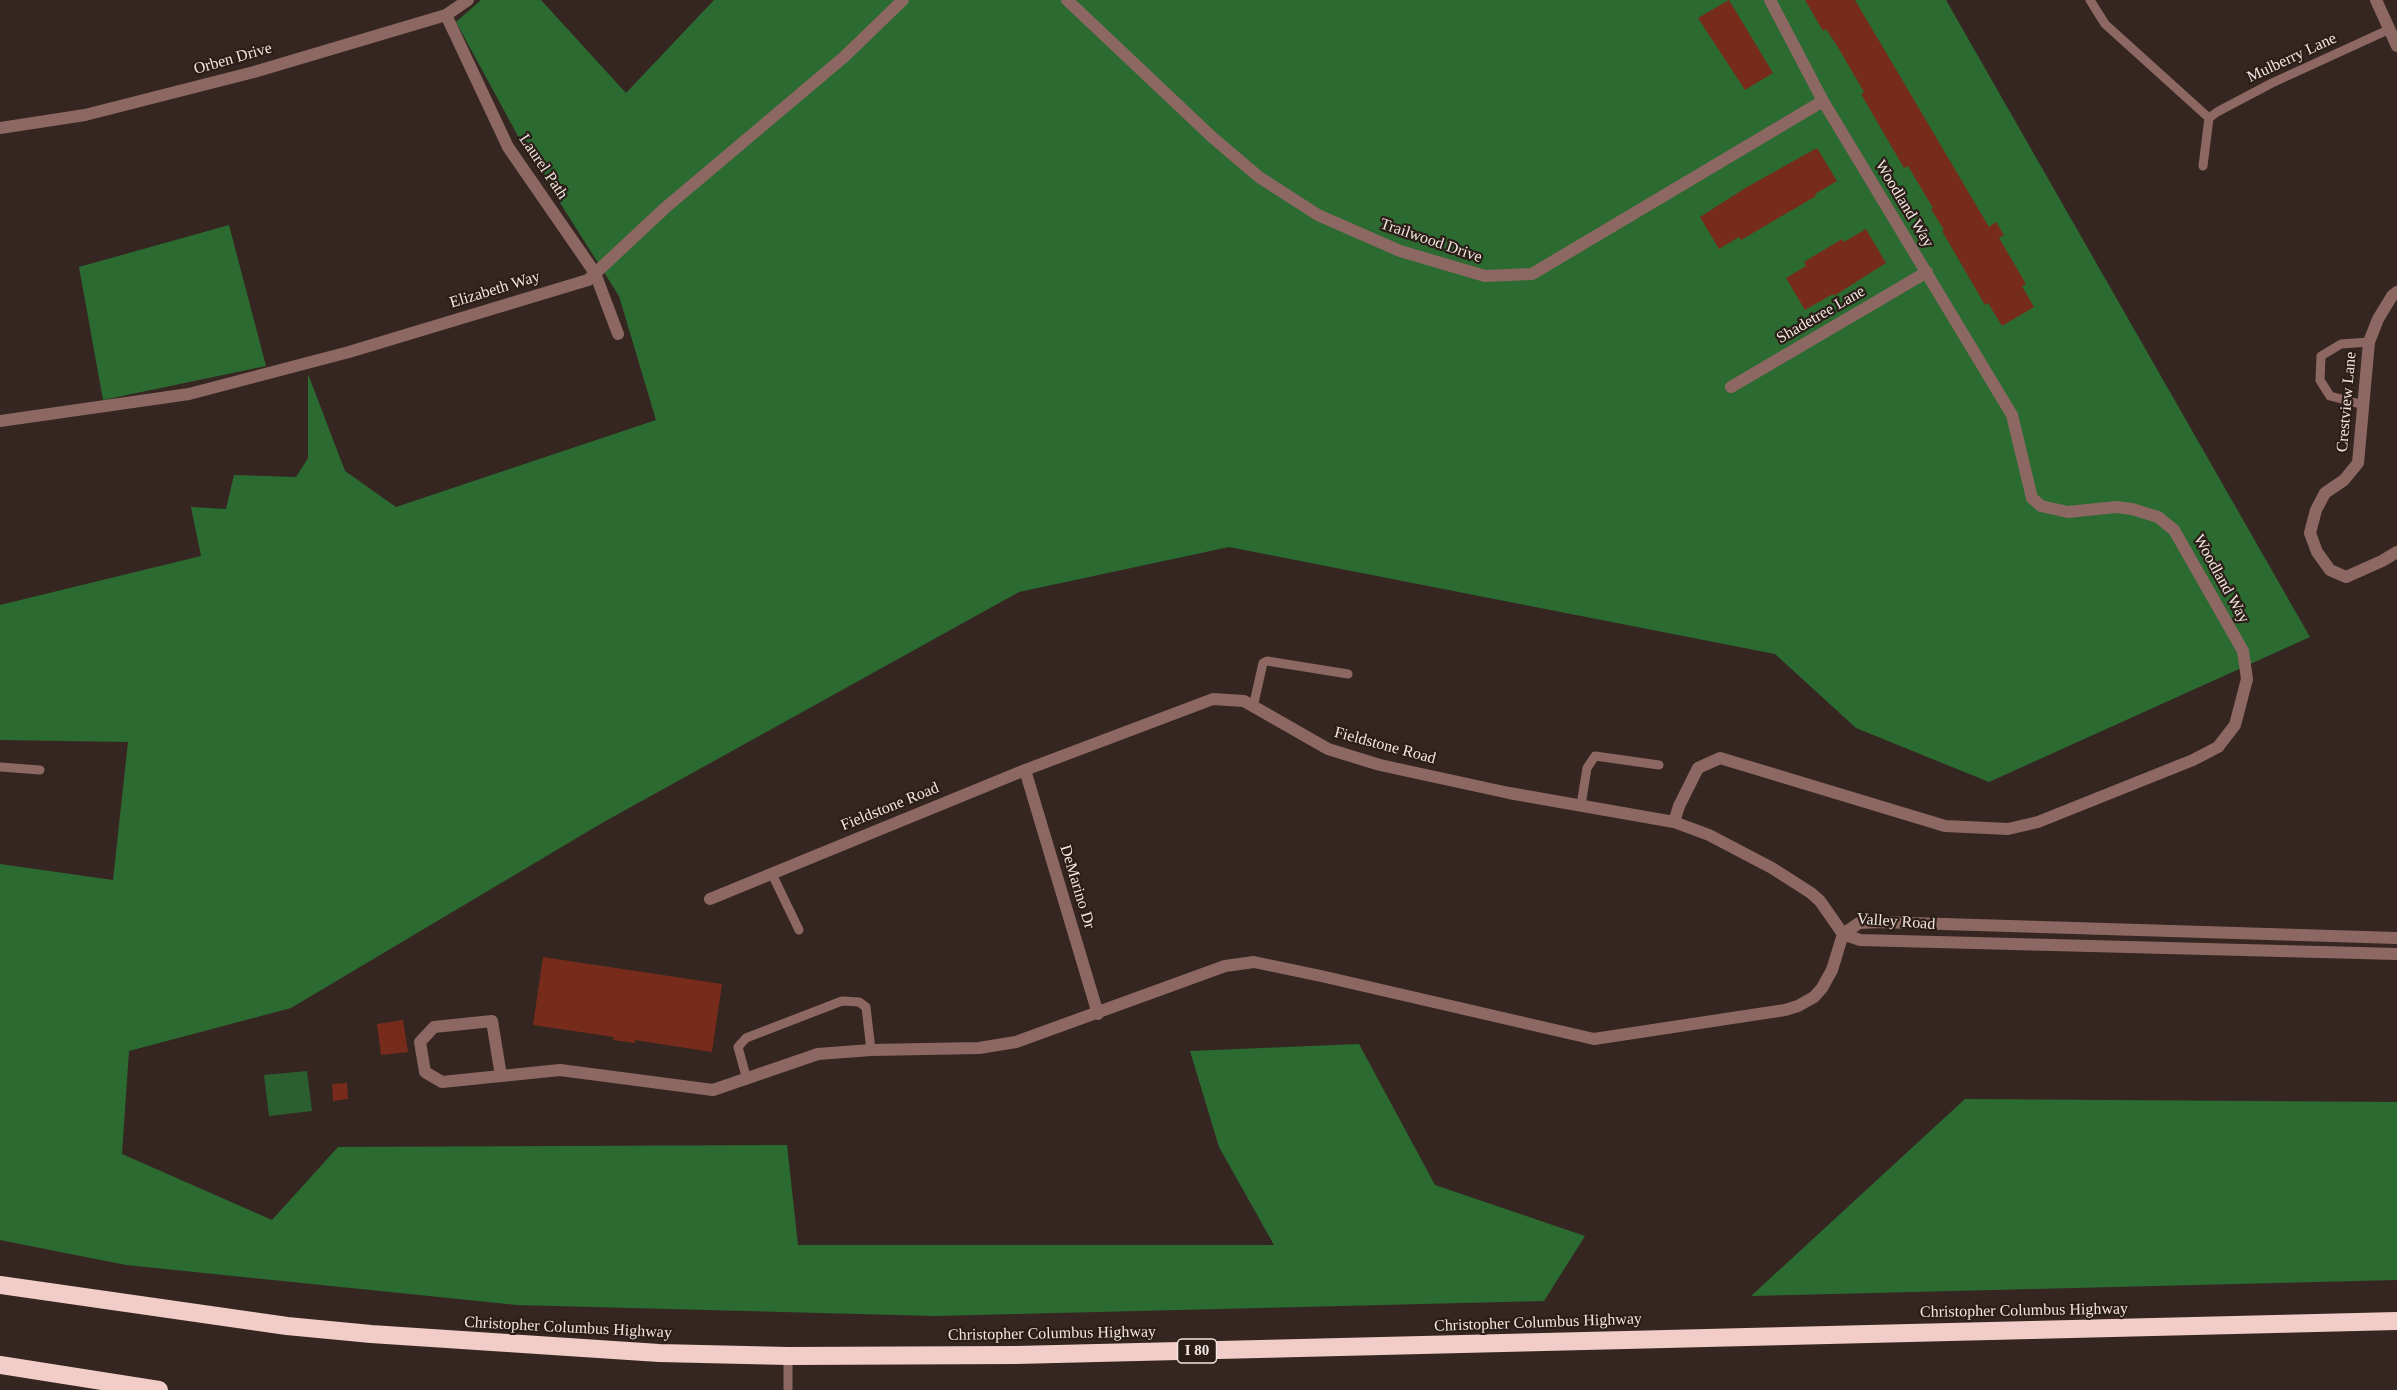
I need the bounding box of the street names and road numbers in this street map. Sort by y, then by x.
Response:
street label: Mulberry Lane [2244,29,2340,87]
street label: Orben Drive [192,39,274,79]
street label: Laurel Path [514,131,572,203]
street label: Woodland Way [1870,157,1938,251]
street label: Trailwood Drive [1378,215,1484,267]
street label: Elizabeth Way [448,267,542,313]
street label: Shadetree Lane [1773,282,1869,348]
street label: Crestview Lane [2333,351,2361,453]
street label: Woodland Way [2189,531,2253,627]
street label: Fieldstone Road [1332,723,1438,769]
street label: Fieldstone Road [838,779,942,835]
street label: DeMarino Dr [1055,843,1099,931]
street label: Valley Road [1856,910,1936,934]
street label: Christopher Columbus Highway [1920,1300,2128,1322]
street label: Christopher Columbus Highway [1434,1310,1642,1336]
street label: Christopher Columbus Highway [464,1313,672,1343]
street label: Christopher Columbus Highway [948,1323,1156,1345]
road number: I 80 [1178,1339,1216,1363]

